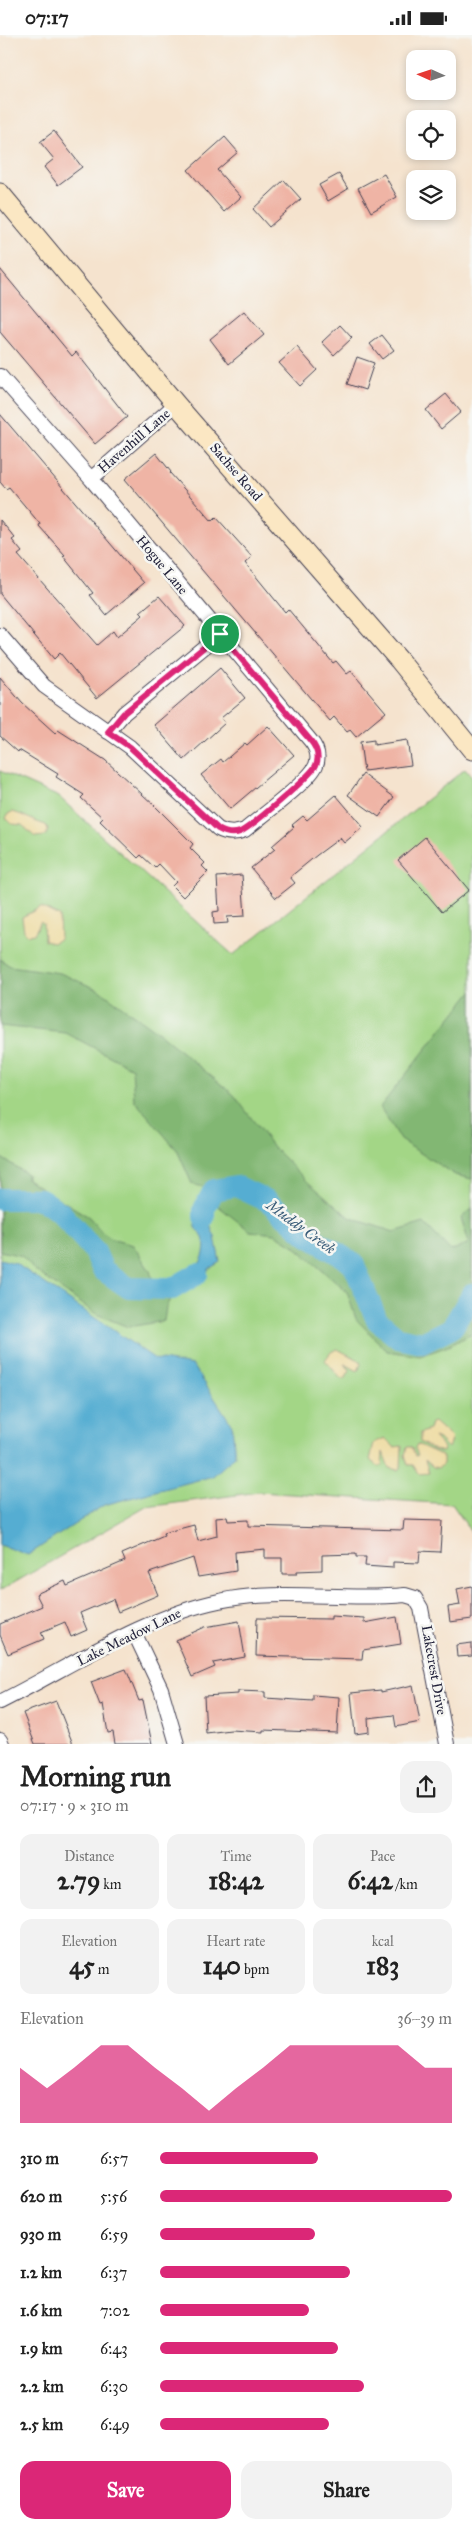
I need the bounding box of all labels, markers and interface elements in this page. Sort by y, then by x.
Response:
text: 07:17 [25,6,69,29]
north arrow [406,50,456,100]
map controls [406,50,456,220]
button: locate [406,110,456,160]
button: layers [406,170,456,220]
street label: Havenhill Lane [95,405,174,477]
street label: Sachse Road [206,439,266,505]
street label: Hogue Lane [132,532,192,598]
pin [199,613,241,655]
icon: arrive [206,620,234,648]
water label: Muddy Creek [261,1195,339,1258]
street label: Lake Meadow Lane [74,1604,184,1670]
street label: Lakecrest Drive [418,1624,450,1716]
text: Morning run [20,1759,171,1794]
button: share [400,1761,452,1813]
text: 07:17 · 9 × 310 m [20,1796,129,1815]
text: Distance [64,1848,114,1865]
text: Time [220,1848,251,1865]
text: Pace [370,1848,395,1865]
text: 2.79 [57,1865,100,1896]
text: 18:42 [208,1865,264,1896]
text: 6:42 [347,1865,393,1896]
text: km [100,1876,122,1893]
text: /km [393,1876,418,1893]
text: Elevation [62,1933,117,1950]
text: Heart rate [207,1933,265,1950]
text: kcal [372,1933,394,1950]
text: 45 [69,1950,95,1981]
text: 140 [203,1950,241,1981]
text: 183 [366,1950,399,1981]
text: m [95,1961,110,1978]
text: bpm [241,1961,269,1978]
text: Elevation [20,2009,84,2028]
text: 36–39 m [397,2009,452,2028]
text: 310 m [20,2149,59,2168]
text: 6:57 [100,2149,128,2168]
text: 620 m [20,2187,62,2206]
text: 5:56 [100,2187,127,2206]
text: 930 m [20,2225,61,2244]
text: 6:59 [100,2225,128,2244]
text: 1.2 km [20,2263,62,2282]
text: 6:37 [100,2263,127,2282]
text: 1.6 km [20,2301,62,2320]
text: 7:02 [100,2301,130,2320]
text: 1.9 km [20,2339,63,2358]
text: 6:43 [100,2339,128,2358]
text: 2.2 km [20,2377,64,2396]
text: 6:30 [100,2377,128,2396]
text: 2.5 km [20,2415,63,2434]
text: 6:49 [100,2415,130,2434]
button: Save [20,2461,231,2519]
button: Share [241,2461,452,2519]

